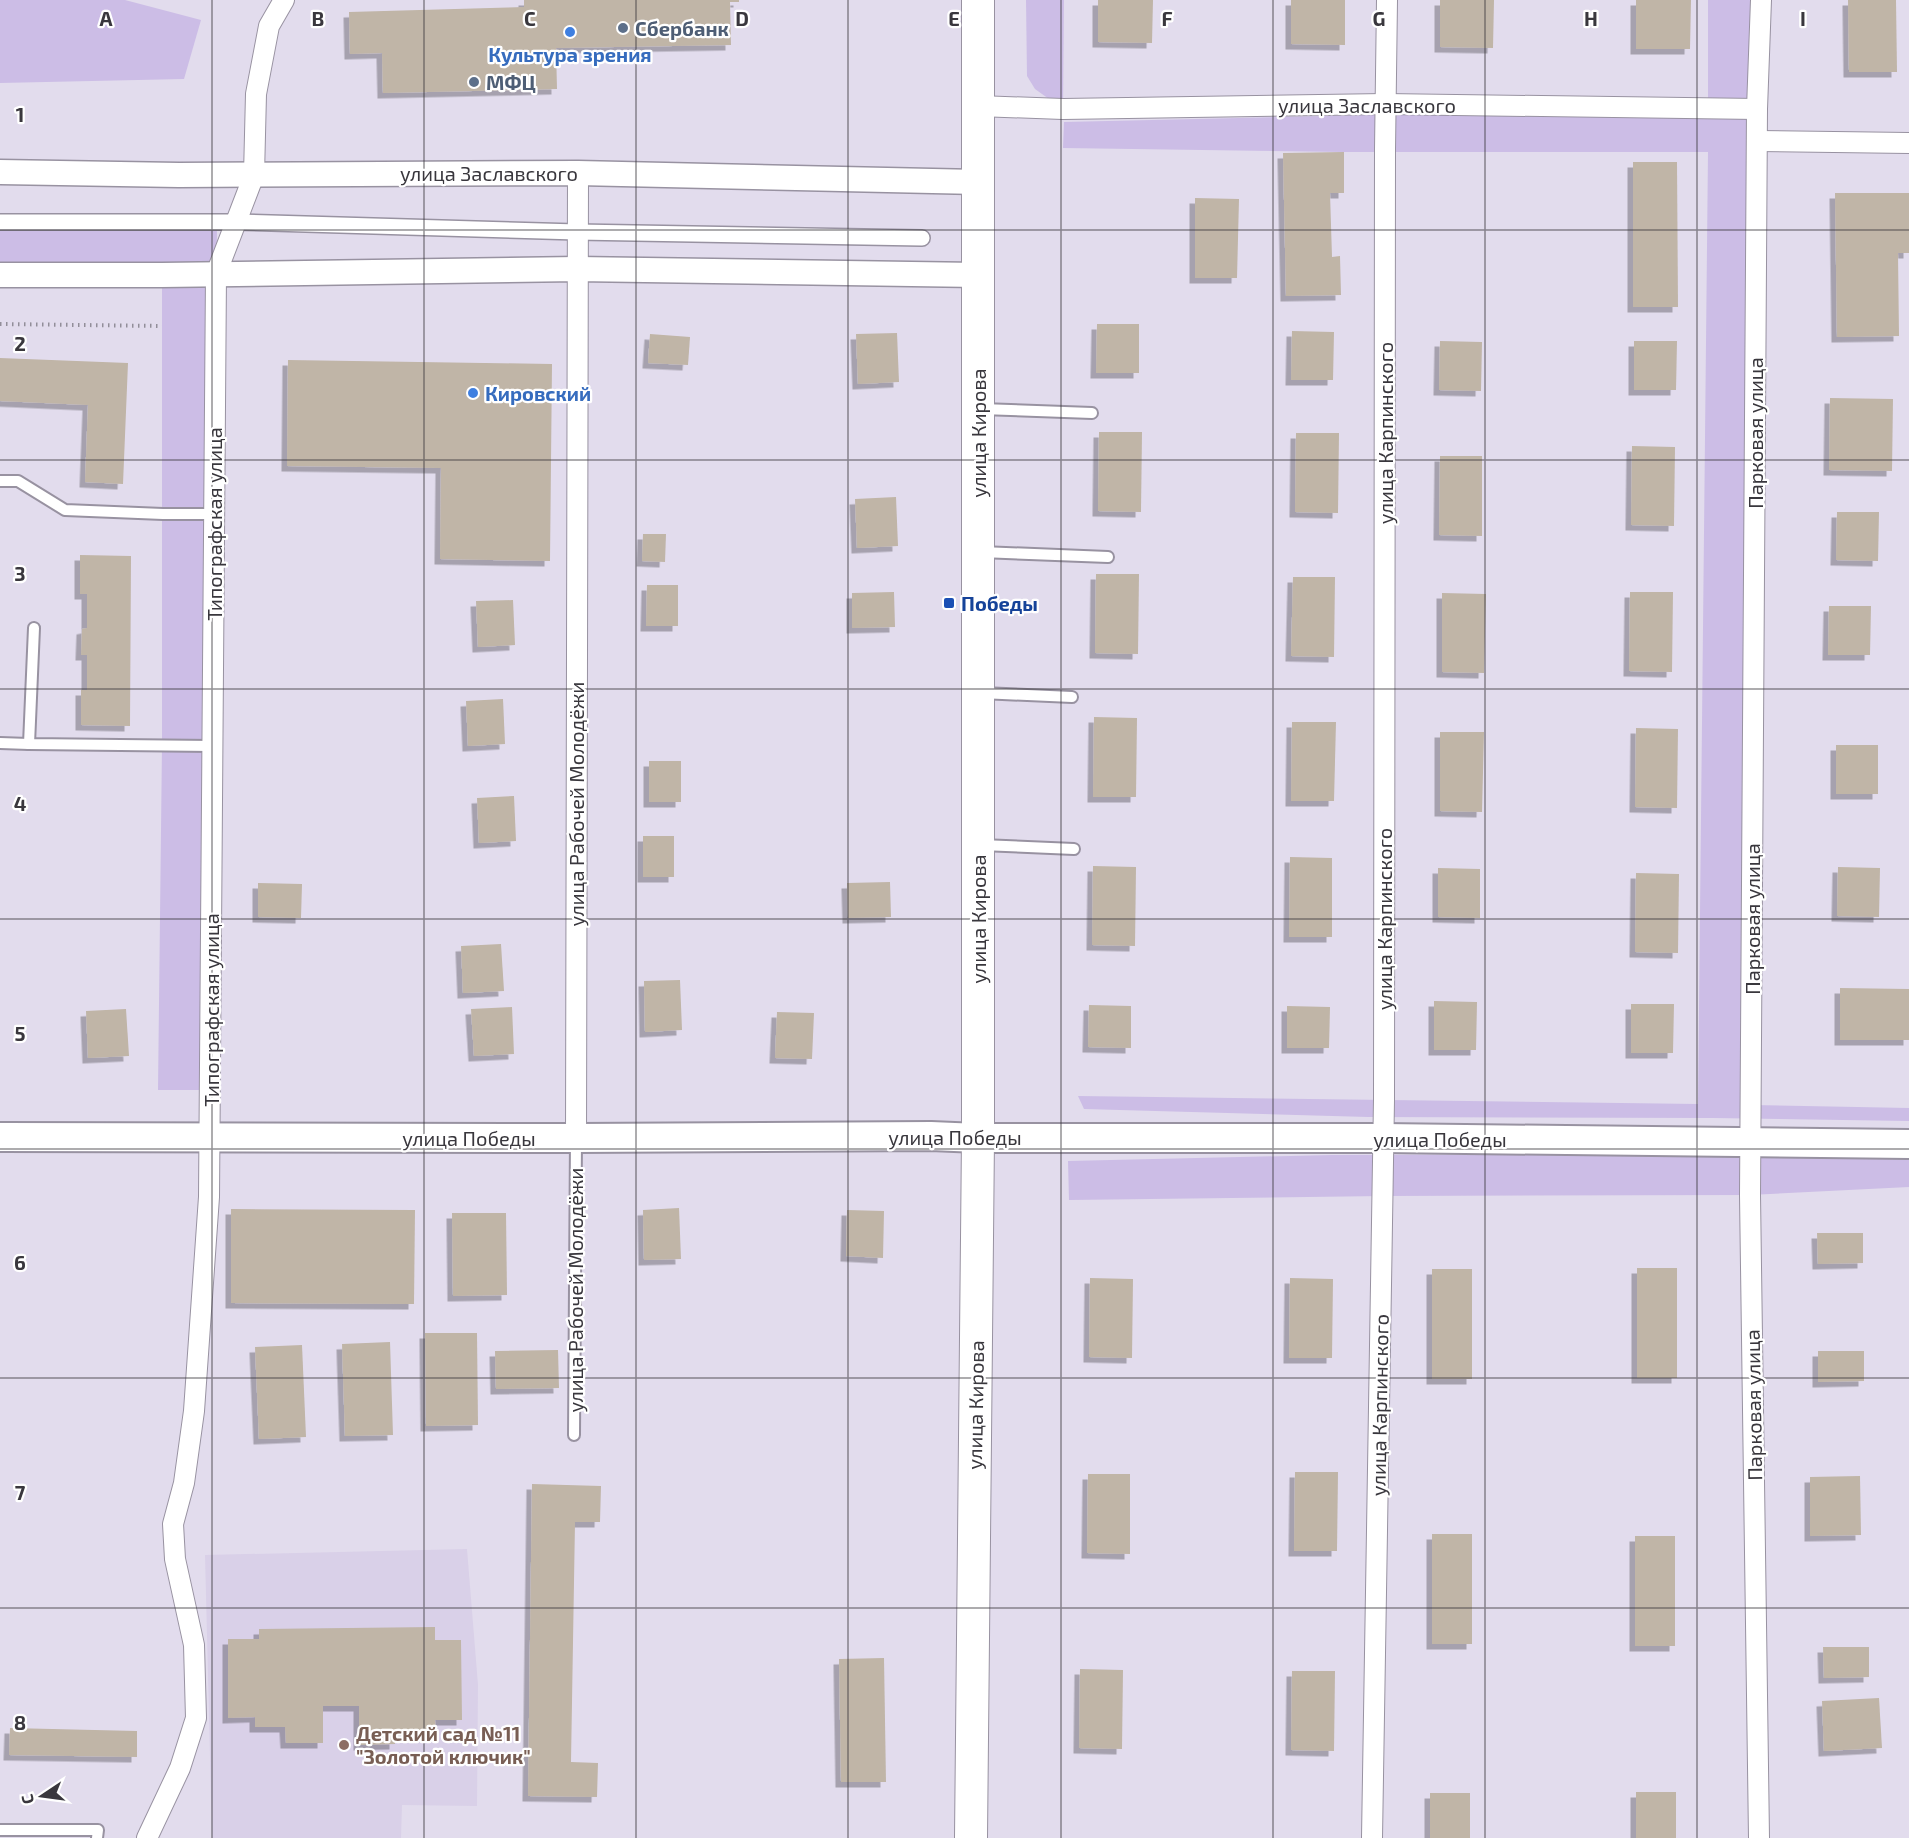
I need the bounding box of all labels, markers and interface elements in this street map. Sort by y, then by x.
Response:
text: A [99,6,113,30]
text: B [312,6,324,30]
text: C [524,6,536,30]
text: D [735,6,749,30]
text: E [948,6,960,30]
text: F [1161,6,1173,30]
text: G [1373,6,1385,30]
text: H [1584,6,1598,30]
text: I [1800,6,1806,30]
place label: Сбербанк [635,16,729,40]
marker: Сбербанк [616,21,630,35]
marker: Культура зрения [563,25,577,39]
place label: Культура зрения [488,42,652,66]
place label: МФЦ [486,70,536,94]
marker: МФЦ [467,75,481,89]
street label: улица Заславского [1278,93,1456,118]
text: 1 [16,102,24,126]
street label: улица Заславского [400,161,578,186]
text: 2 [14,331,26,355]
street label: улица Карпинского [1373,342,1398,524]
street label: Парковая улица [1743,357,1768,509]
street label: улица Кирова [966,368,991,498]
place label: Кировский [485,381,591,405]
marker: Кировский [466,386,480,400]
street label: Типографская улица [202,427,227,621]
text: 3 [14,561,26,585]
place label: Победы [961,591,1038,615]
marker: Победы [942,596,956,610]
street label: улица Рабочей Молодёжи [564,682,589,926]
text: 4 [14,791,27,815]
street label: улица Карпинского [1372,828,1397,1010]
street label: Парковая улица [1740,843,1765,995]
street label: улица Кирова [966,854,991,984]
street label: Типографская улица [199,913,224,1107]
text: 5 [14,1021,26,1045]
street label: улица Победы [888,1125,1022,1150]
street label: улица Победы [402,1126,536,1151]
street label: улица Победы [1373,1127,1507,1152]
street label: улица Рабочей Молодёжи [563,1168,588,1412]
text: 6 [14,1250,26,1274]
street label: улица Карпинского [1365,1314,1394,1496]
street label: Парковая улица [1740,1329,1767,1481]
street label: улица Кирова [962,1340,989,1470]
text: 7 [15,1480,26,1504]
text: 8 [14,1710,26,1734]
place label: Детский сад №11 "Золотой ключик" [356,1721,531,1768]
marker: Детский сад №11 "Золотой ключик" [337,1738,351,1752]
north arrow [12,1766,72,1826]
text: С [17,1793,37,1806]

